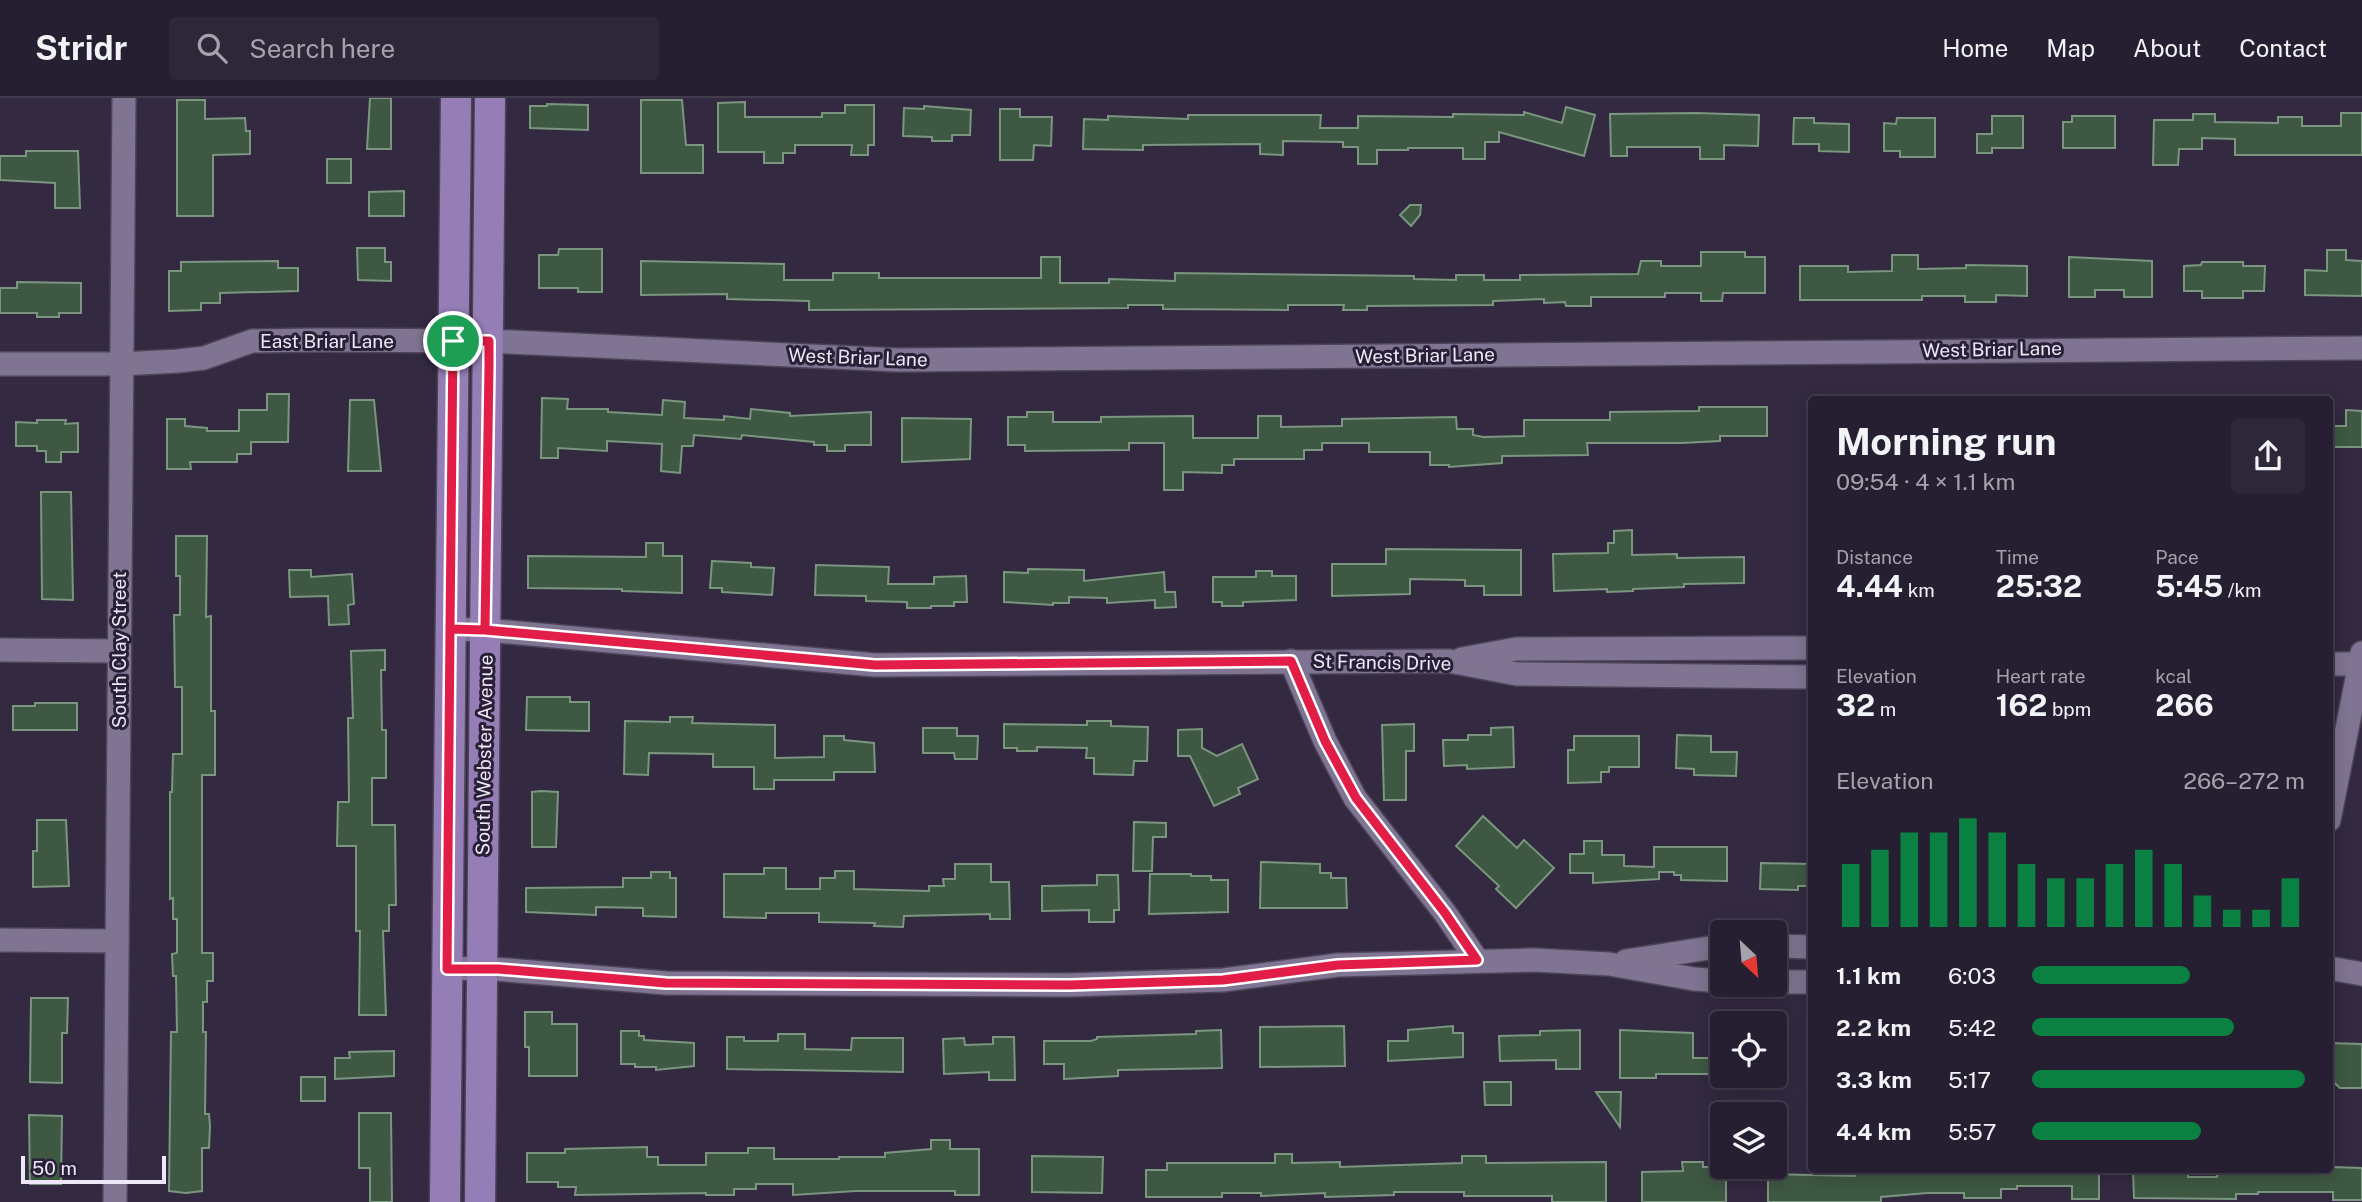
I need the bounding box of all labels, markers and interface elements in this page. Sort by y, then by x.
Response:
search box [169,17,659,80]
text: Stridr [35,29,127,67]
icon: search [193,29,231,67]
text: Search here [249,33,395,64]
text: Home [1942,34,2008,62]
text: Map [2046,34,2095,62]
text: About [2133,34,2201,62]
text: Contact [2239,34,2327,62]
pin [423,311,483,371]
icon: arrive [434,322,472,360]
street label: East Briar Lane [260,330,394,352]
street label: West Briar Lane [1922,337,2062,361]
street label: West Briar Lane [1355,343,1495,367]
street label: West Briar Lane [788,344,928,370]
text: Morning run [1836,419,2057,464]
button: share [2231,419,2305,493]
text: 09:54 · 4 × 1.1 km [1836,468,2015,495]
text: Distance [1836,546,1913,568]
text: Time [1996,546,2039,568]
text: Pace [2155,546,2199,568]
text: 4.44 [1836,568,1903,604]
text: 25:32 [1996,568,2082,604]
text: 5:45 [2155,568,2223,604]
street label: South Clay Street [108,572,130,728]
text: km [1903,579,1935,601]
text: /km [2223,579,2262,601]
street label: St Francis Drive [1312,650,1452,674]
street label: South Webster Avenue [471,654,497,856]
text: Elevation [1836,665,1917,687]
text: Heart rate [1996,665,2085,687]
text: kcal [2155,665,2192,687]
text: 32 [1836,687,1875,723]
text: 162 [1996,687,2047,723]
text: 266 [2155,687,2214,723]
text: m [1875,698,1896,720]
text: bpm [2047,698,2091,720]
text: Elevation [1836,767,1934,794]
text: 266–272 m [2183,767,2305,794]
north arrow [1710,920,1787,998]
map controls [1710,920,1787,1179]
text: 1.1 km [1836,962,1901,989]
text: 6:03 [1948,962,1996,989]
button: locate [1710,1011,1787,1088]
text: 2.2 km [1836,1014,1911,1041]
text: 5:42 [1948,1014,1996,1041]
text: 3.3 km [1836,1066,1912,1093]
text: 5:17 [1948,1066,1991,1093]
button: layers [1710,1102,1787,1179]
text: 4.4 km [1836,1118,1911,1145]
text: 5:57 [1948,1118,1996,1145]
scale bar [21,1153,166,1185]
text: 50 m [32,1157,77,1179]

